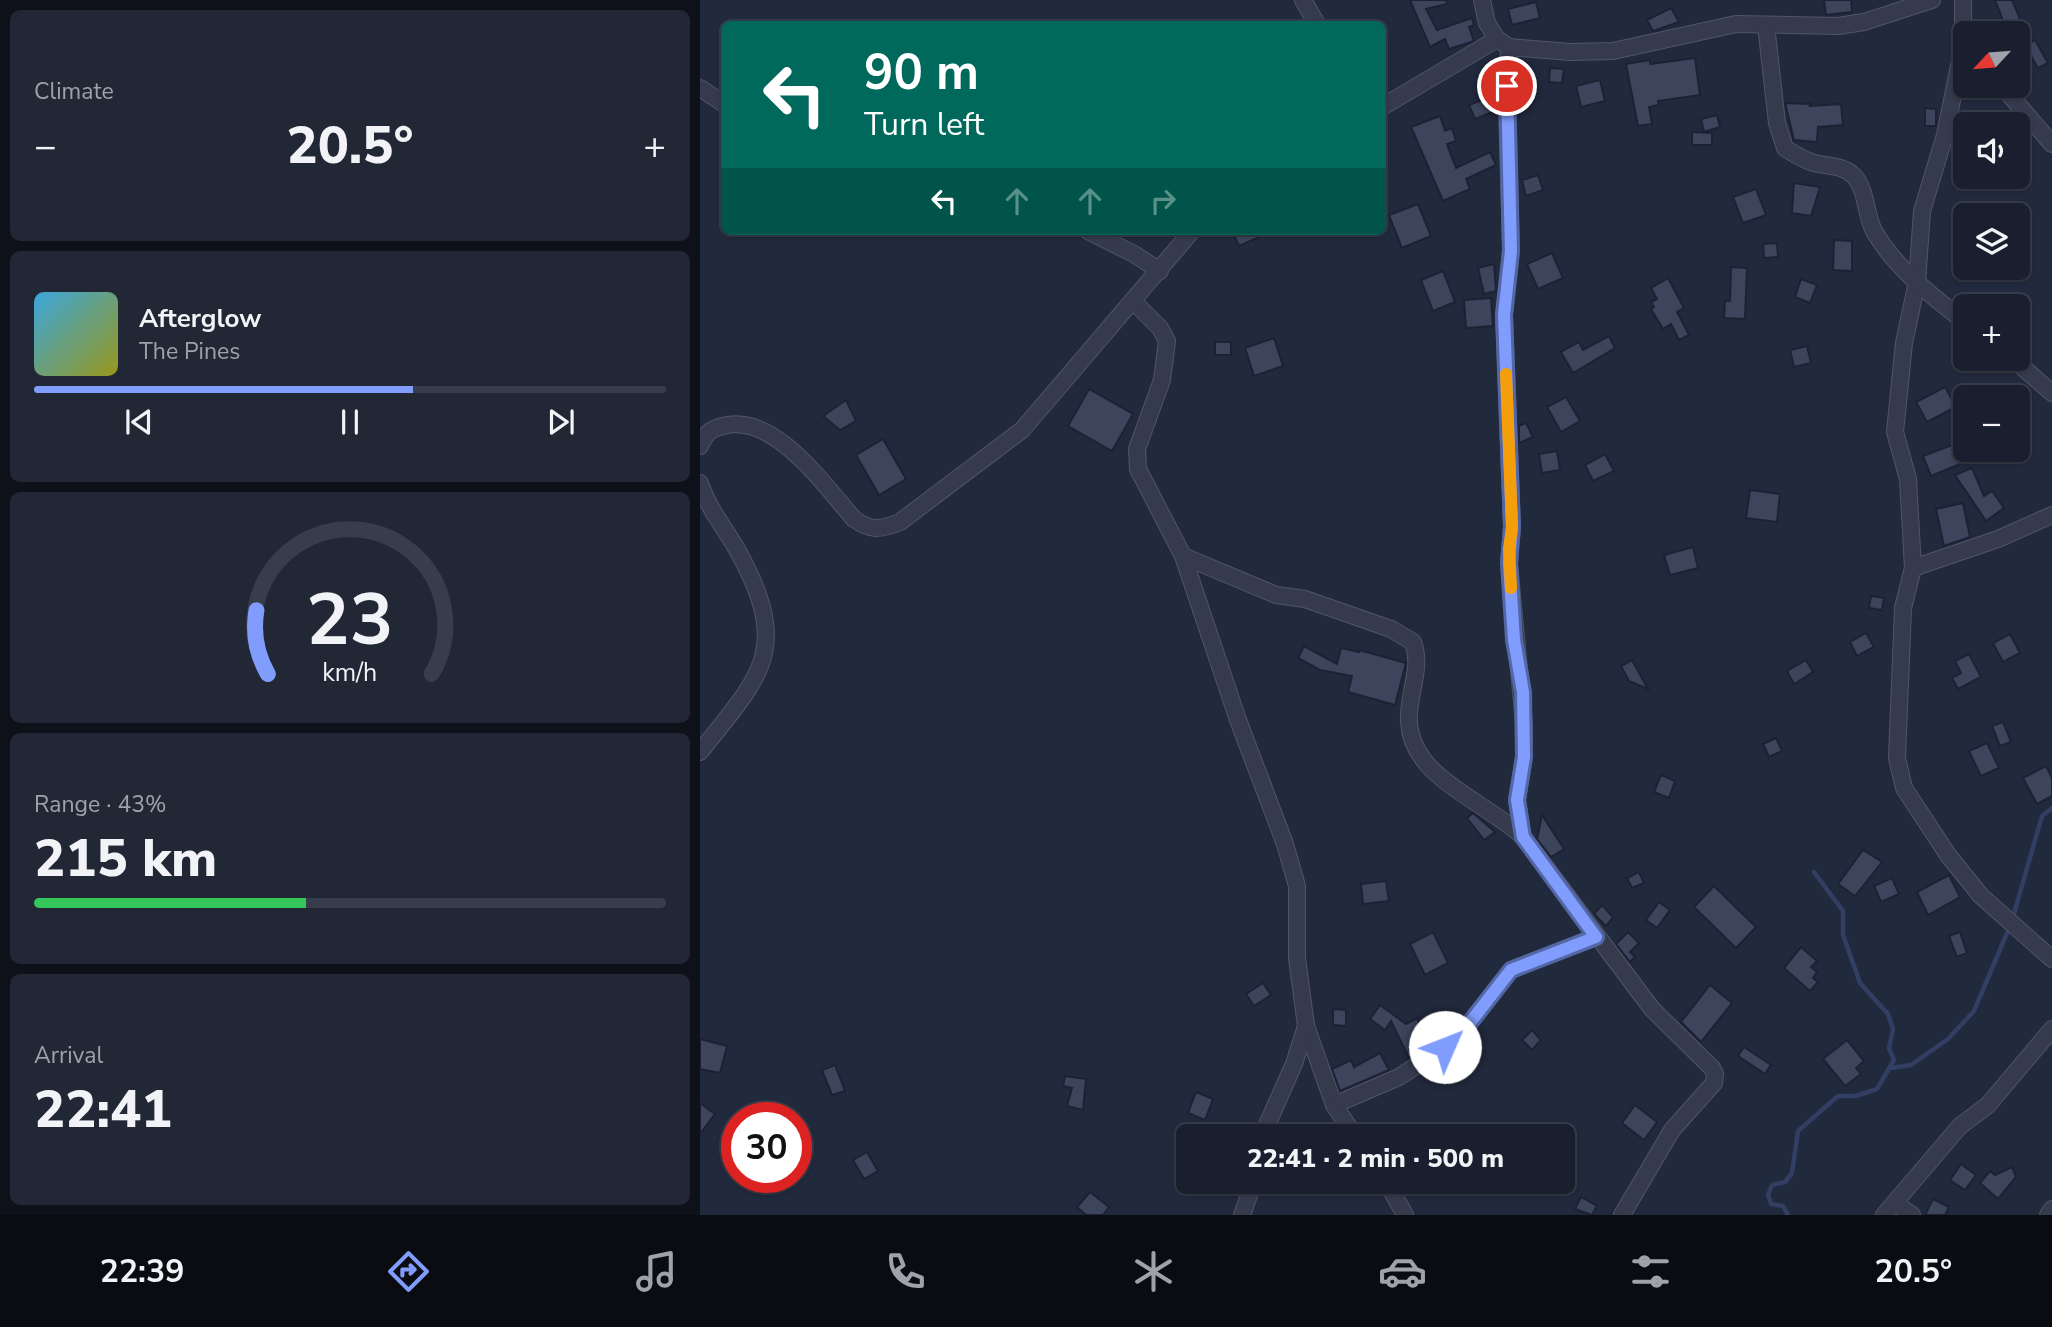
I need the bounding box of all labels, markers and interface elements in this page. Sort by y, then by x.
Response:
north arrow [1953,21,2030,98]
map controls [1953,21,2030,462]
text: 90 m [864,39,979,106]
icon: left [749,49,840,140]
pin [1477,56,1537,116]
icon: arrive [1488,67,1526,105]
text: Climate [34,76,114,107]
text: Turn left [864,103,984,146]
text: 20.5° [286,110,414,181]
button: sound [1953,112,2030,189]
text: − [34,121,57,172]
text: + [643,121,666,172]
icon: left [925,182,963,220]
icon: ahead [998,182,1036,220]
icon: ahead [1071,182,1109,220]
icon: right [1144,182,1182,220]
button: layers [1953,203,2030,280]
button: + [1953,294,2030,371]
text: Afterglow [139,301,262,336]
text: The Pines [139,336,240,367]
button: − [1953,385,2030,462]
icon: previous [120,403,158,441]
icon: pause [331,403,369,441]
icon: next [542,403,580,441]
text: 23 [306,570,394,670]
text: km/h [322,655,378,689]
text: Range · 43% [34,789,166,820]
text: 215 km [34,823,217,894]
position arrow [1408,1010,1482,1084]
text: Arrival [34,1040,103,1071]
text: 22:41 [34,1074,172,1145]
speed limit sign: 30 [721,1102,812,1193]
text: 22:41 · 2 min · 500 m [1247,1141,1504,1176]
icon: directions [384,1247,433,1296]
icon: music [632,1247,681,1296]
icon: phone [881,1247,930,1296]
icon: climate [1129,1247,1178,1296]
icon: car [1378,1247,1427,1296]
icon: filters [1626,1247,1675,1296]
text: 22:39 [100,1250,184,1293]
text: 20.5° [1875,1250,1952,1293]

